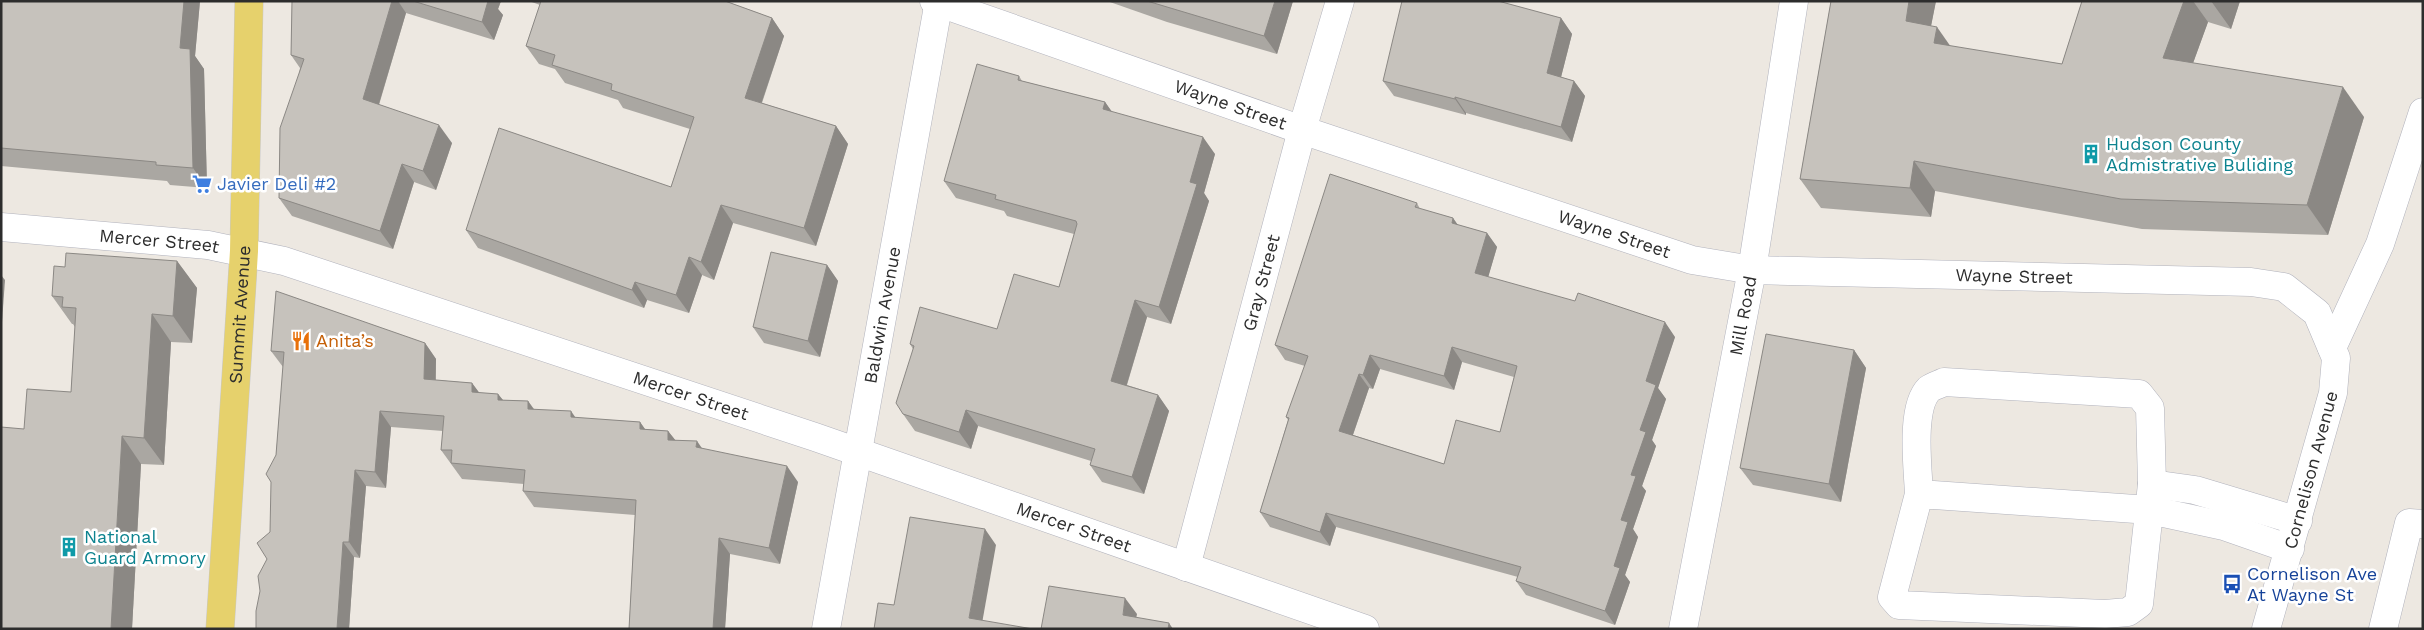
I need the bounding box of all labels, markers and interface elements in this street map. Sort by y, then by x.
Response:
street label: Wayne Street [1172,75,1290,134]
place label: Hudson County Admistrative Buliding [2106,133,2293,175]
building icon: Hudson County Admistrative Buliding [2080,143,2102,165]
supermarket icon: Javier Deli #2 [191,173,213,195]
place label: Javier Deli #2 [217,173,336,194]
street label: Wayne Street [1555,205,1674,262]
street label: Mercer Street [99,225,222,257]
street label: Gray Street [1238,232,1284,333]
street label: Summit Avenue [225,245,254,384]
street label: Baldwin Avenue [859,245,905,385]
street label: Wayne Street [1955,264,2073,288]
street label: Mill Road [1725,274,1761,357]
restaurant icon: Anita’s [290,330,312,352]
place label: Anita’s [316,330,374,351]
street label: Mercer Street [630,366,752,424]
street label: Cornelison Avenue [2279,389,2342,551]
street label: Mercer Street [1014,497,1135,557]
place label: National Guard Armory [84,526,207,568]
building icon: National Guard Armory [58,536,80,558]
place label: Cornelison Ave At Wayne St [2247,563,2377,605]
bus stop icon: Cornelison Ave At Wayne St [2221,573,2243,595]

